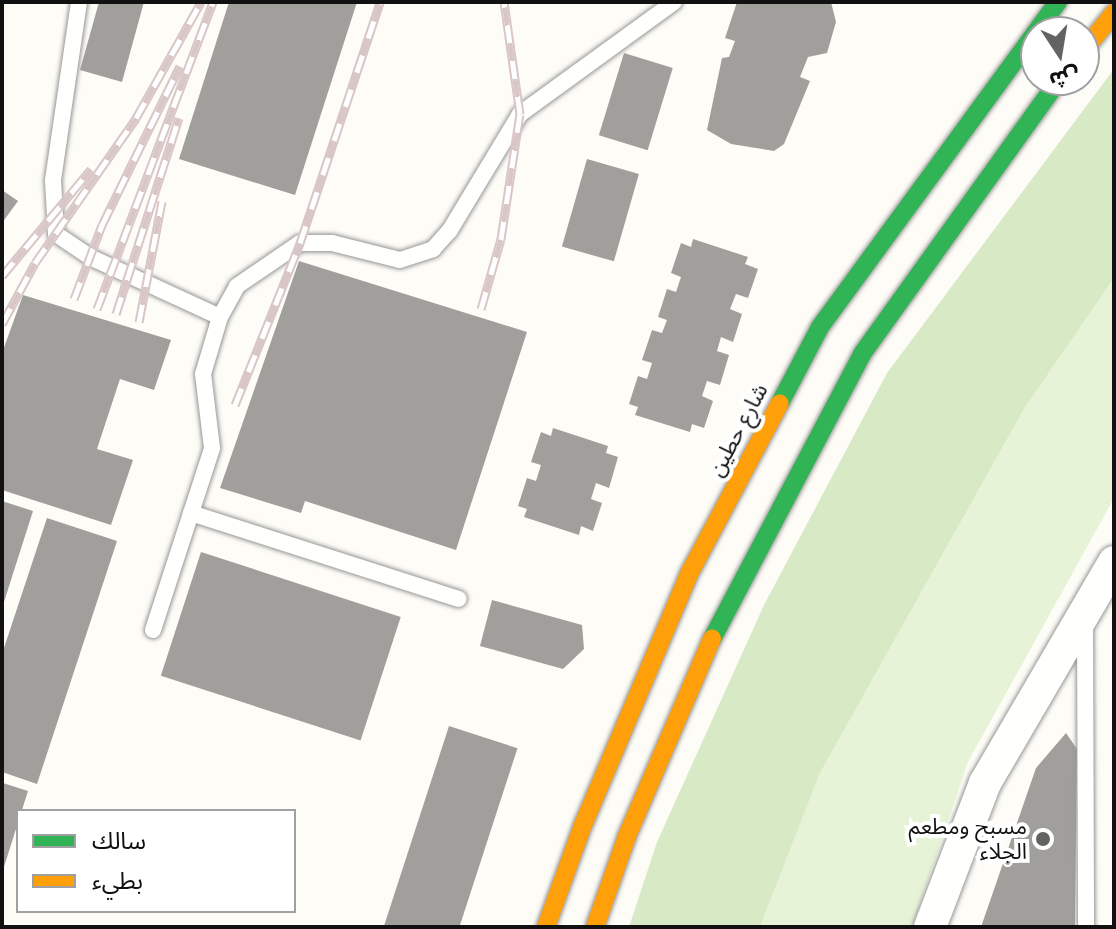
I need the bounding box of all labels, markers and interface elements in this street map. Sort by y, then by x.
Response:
north arrow [1020,16,1100,96]
text: ش [1047,63,1082,93]
street label: شارع حطين [703,379,773,481]
legend [16,809,296,913]
place label: مسبح ومطعم الجلاء [909,813,1027,864]
text: سالك [92,827,146,855]
marker: مسبح ومطعم الجلاء [1034,830,1052,848]
text: بطيء [92,867,143,895]

